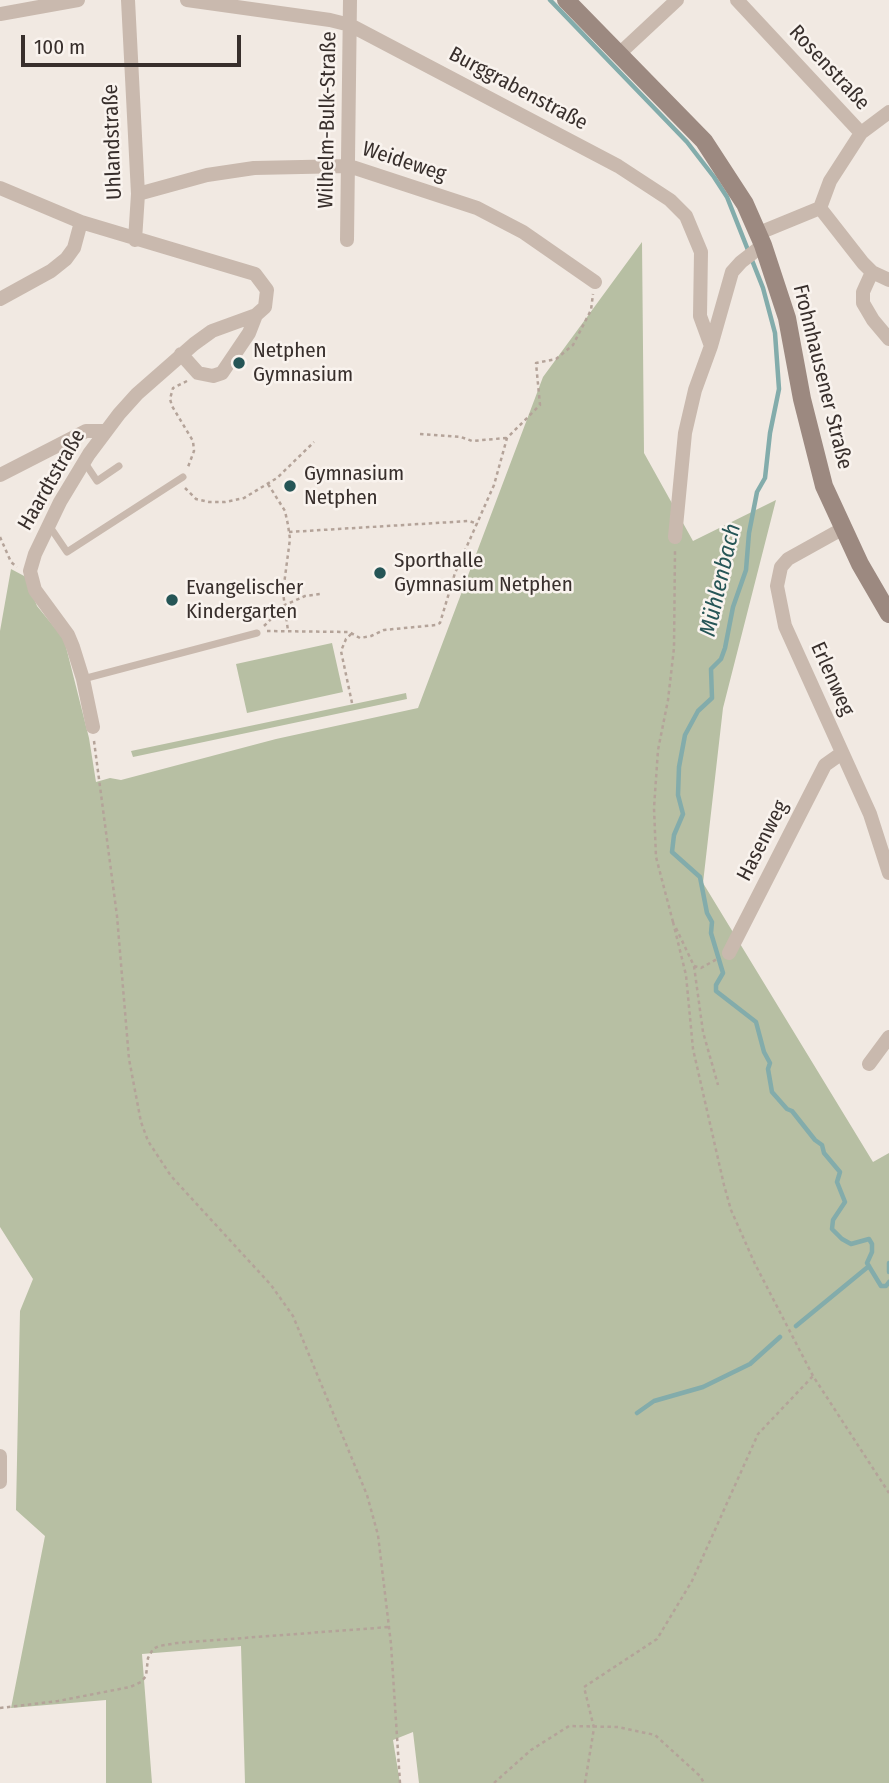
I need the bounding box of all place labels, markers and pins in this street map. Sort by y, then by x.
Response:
place label: Netphen Gymnasium [253,338,353,388]
marker: Netphen Gymnasium [231,355,247,371]
place label: Gymnasium Netphen [304,461,404,511]
marker: Gymnasium Netphen [282,478,298,494]
place label: Sporthalle Gymnasium Netphen [394,548,573,598]
marker: Sporthalle Gymnasium Netphen [372,565,388,581]
place label: Evangelischer Kindergarten [186,575,303,625]
marker: Evangelischer Kindergarten [164,592,180,608]

